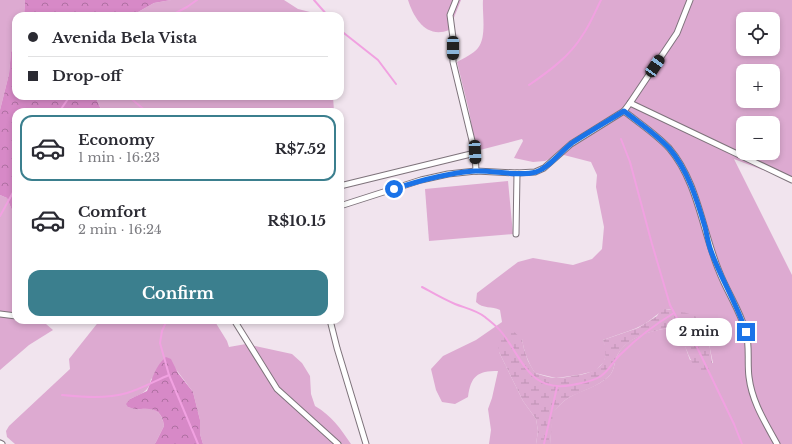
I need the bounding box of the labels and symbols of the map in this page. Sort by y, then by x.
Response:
car [447,36,459,60]
car [643,53,667,79]
car [468,140,482,164]
route start [385,180,403,198]
callout: 2 min [666,318,732,346]
route end [737,323,755,341]

